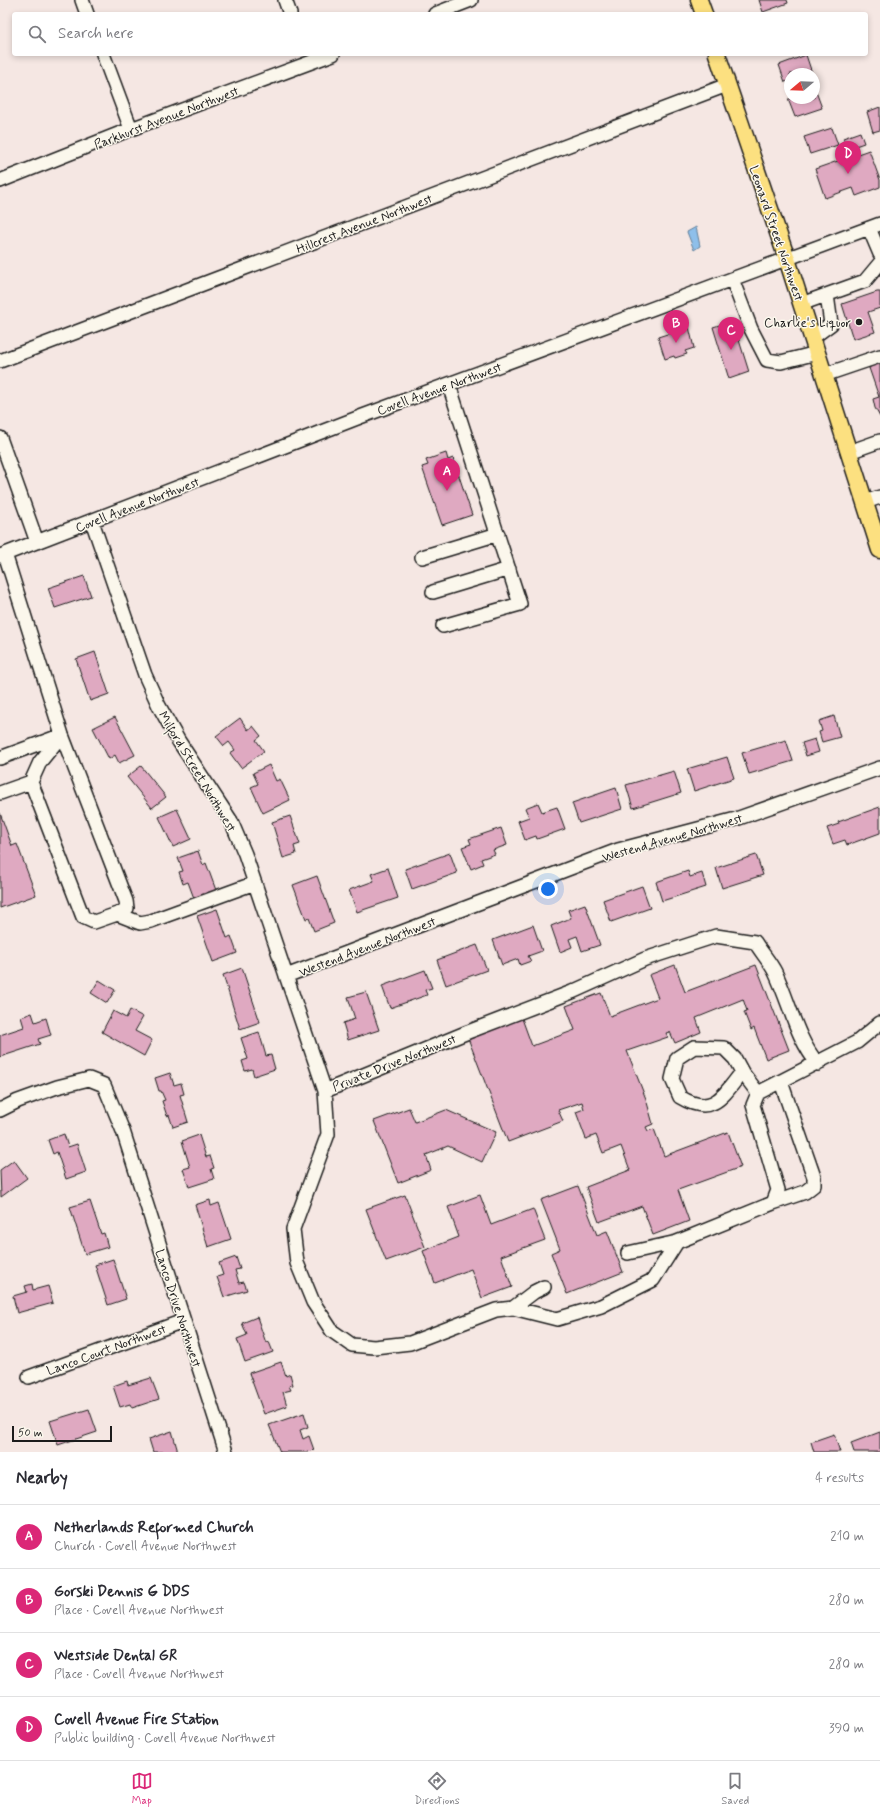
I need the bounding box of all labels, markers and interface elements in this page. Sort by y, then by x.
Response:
search box [12,12,868,56]
icon: search [26,23,48,45]
text: Search here [58,24,134,44]
north arrow [784,68,820,104]
street label: Parkhurst Avenue Northwest [92,83,241,154]
pin: D [835,141,861,174]
street label: Leonard Street Northwest [744,164,807,303]
street label: Hillcrest Avenue Northwest [294,191,435,258]
pin: B [663,310,689,343]
place label: Charlie's Liquor [764,315,852,332]
pin: C [718,317,744,350]
marker: Charlie's Liquor [854,317,864,327]
street label: Covell Avenue Northwest [375,359,504,420]
pin: A [434,458,460,491]
street label: Covell Avenue Northwest [73,474,202,537]
street label: Milford Street Northwest [152,708,239,836]
street label: Westend Avenue Northwest [600,810,745,867]
your location [538,879,558,899]
street label: Westend Avenue Northwest [297,913,438,981]
street label: Private Drive Northwest [330,1031,459,1096]
street label: Lanco Drive Northwest [151,1247,205,1370]
street label: Lanco Court Northwest [44,1321,169,1380]
scale bar [12,1424,112,1443]
text: 50 m [18,1426,43,1440]
text: Nearby [16,1467,68,1489]
text: 4 results [815,1470,864,1487]
text: Netherlands Reformed Church [54,1518,254,1538]
text: A [25,1528,33,1545]
text: 210 m [830,1528,864,1545]
text: Church · Covell Avenue Northwest [54,1538,236,1555]
text: Gorski Dennis G DDS [54,1582,189,1602]
text: B [25,1592,33,1609]
text: 280 m [829,1592,864,1609]
text: Place · Covell Avenue Northwest [54,1602,224,1619]
text: Westside Dental GR [54,1646,177,1666]
text: C [24,1656,34,1673]
text: 280 m [829,1656,864,1673]
text: Place · Covell Avenue Northwest [54,1666,224,1683]
text: Covell Avenue Fire Station [54,1710,219,1730]
text: D [25,1720,33,1737]
text: 390 m [829,1720,864,1737]
text: Public building · Covell Avenue Northwest [54,1730,275,1747]
tab: Map [131,1770,153,1808]
tab: Directions [414,1770,460,1808]
tab: Saved [721,1770,749,1808]

